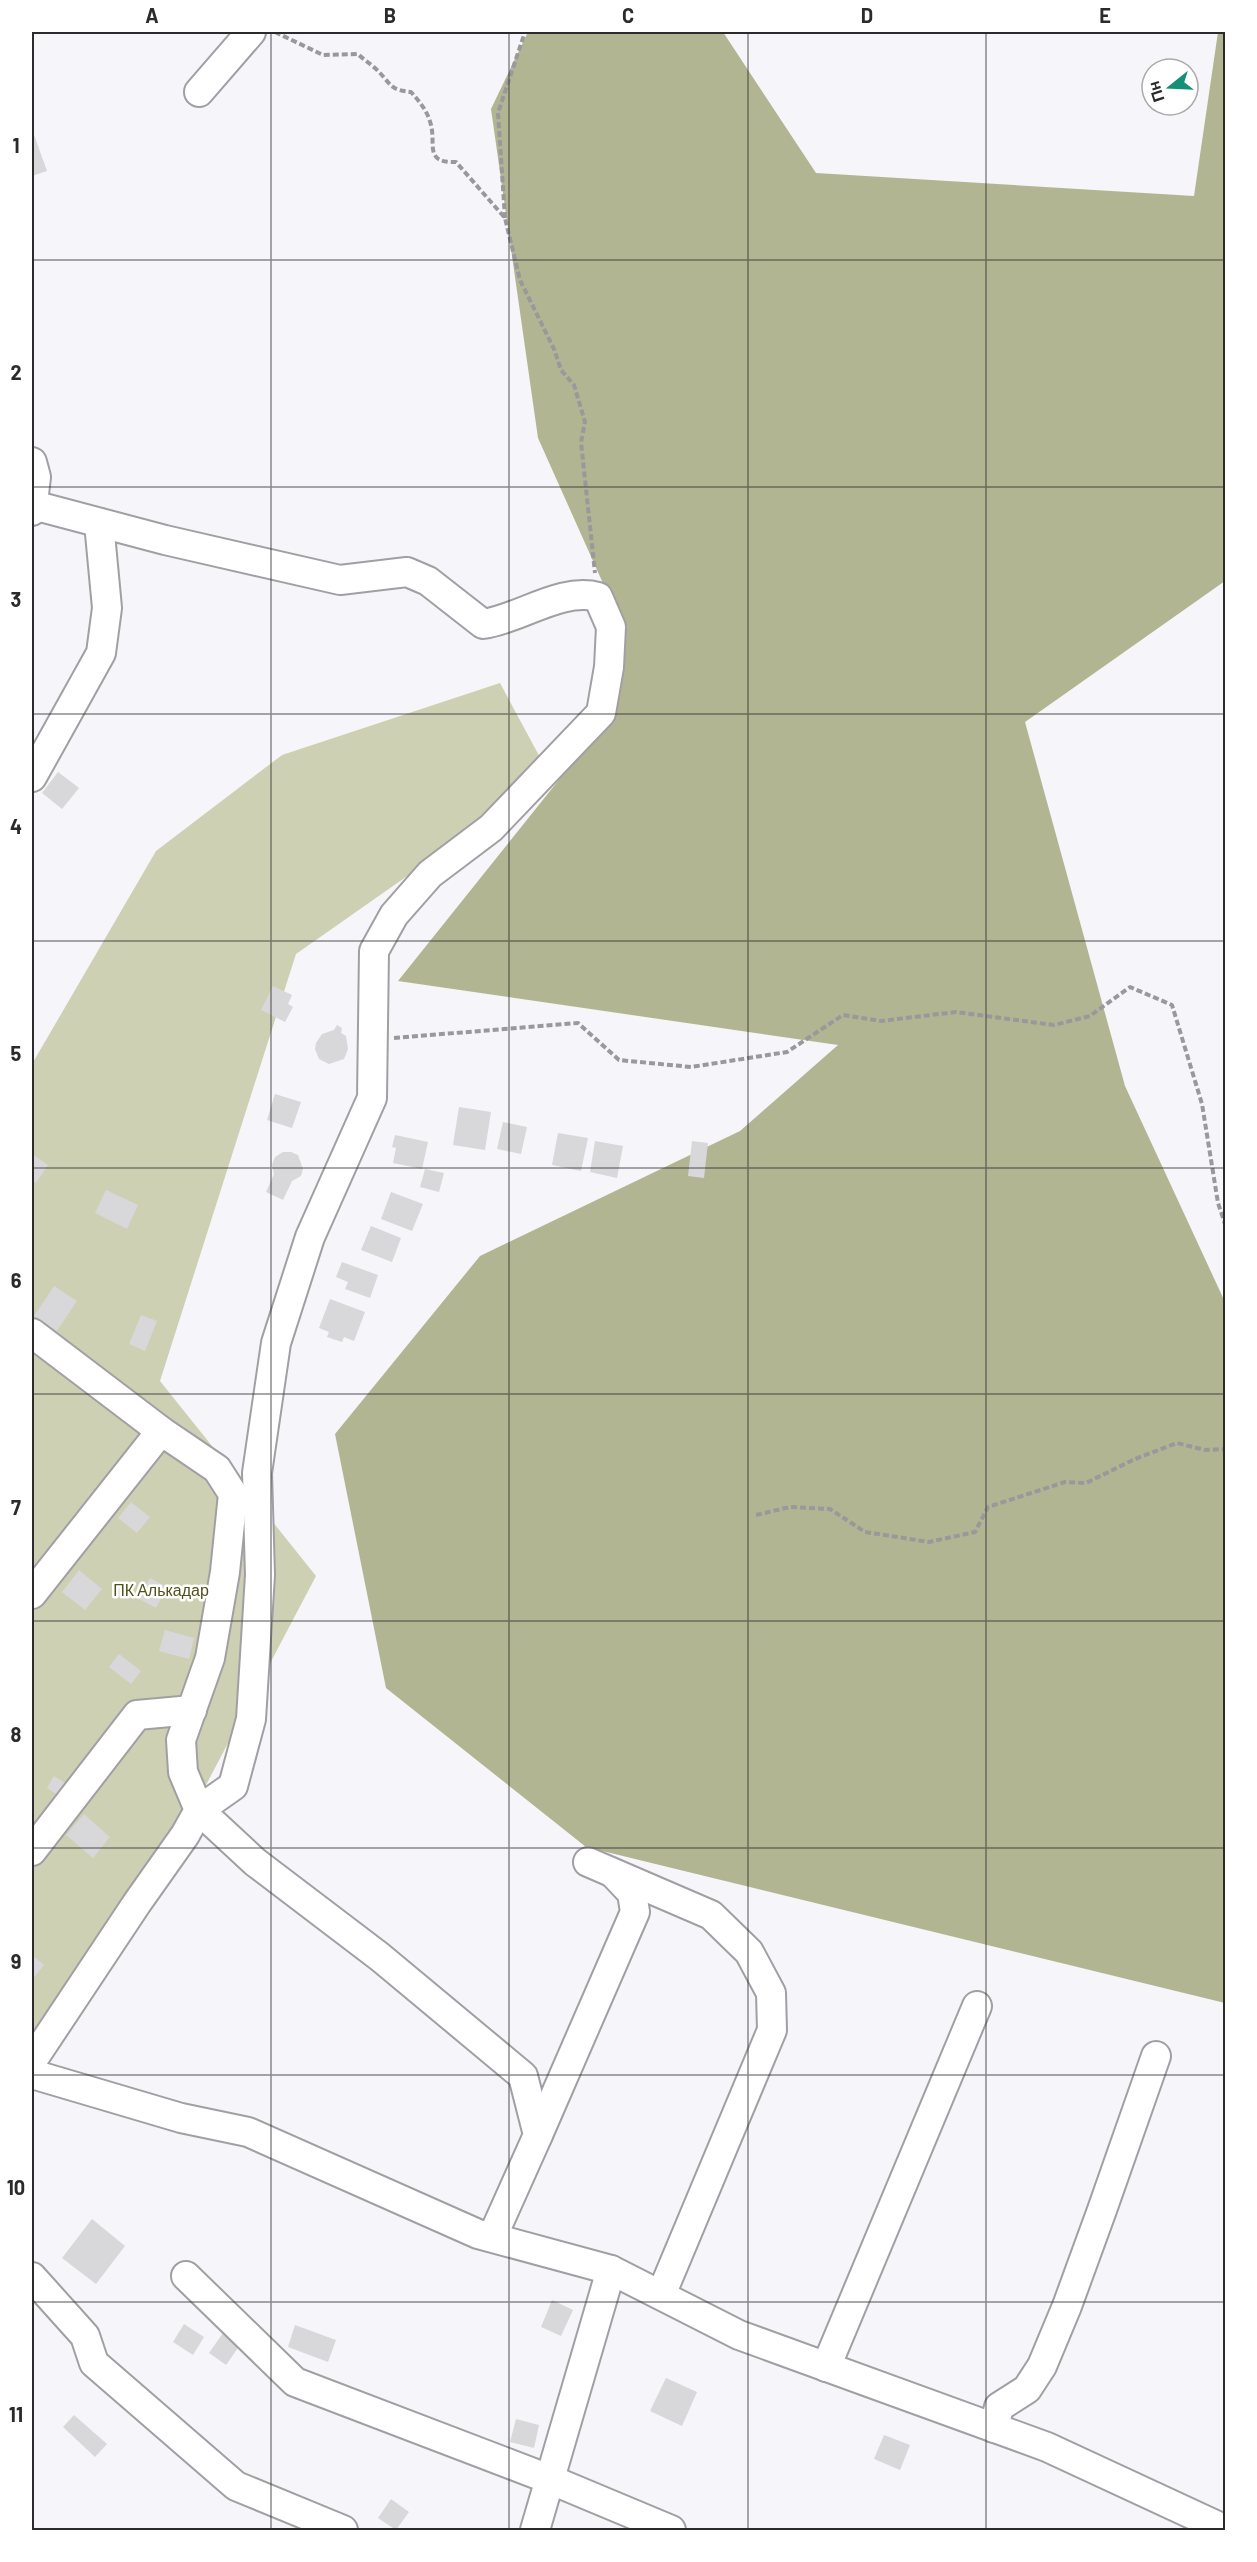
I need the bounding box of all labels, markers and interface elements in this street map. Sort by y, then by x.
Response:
text: A [145,3,159,27]
text: B [384,3,396,27]
text: C [622,3,634,27]
text: D [861,3,873,27]
text: E [1099,3,1111,27]
north arrow [1140,57,1200,117]
text: Пн [1143,79,1168,105]
text: 1 [12,133,20,157]
text: 2 [10,360,22,384]
text: 3 [11,587,21,611]
text: 4 [10,814,22,838]
text: 5 [11,1041,22,1065]
text: 6 [11,1268,22,1292]
text: 7 [11,1495,21,1519]
park label: ПК Алькадар [113,1580,209,1599]
text: 8 [11,1722,22,1746]
text: 9 [11,1949,21,1973]
text: 10 [7,2175,25,2199]
text: 11 [9,2402,23,2426]

